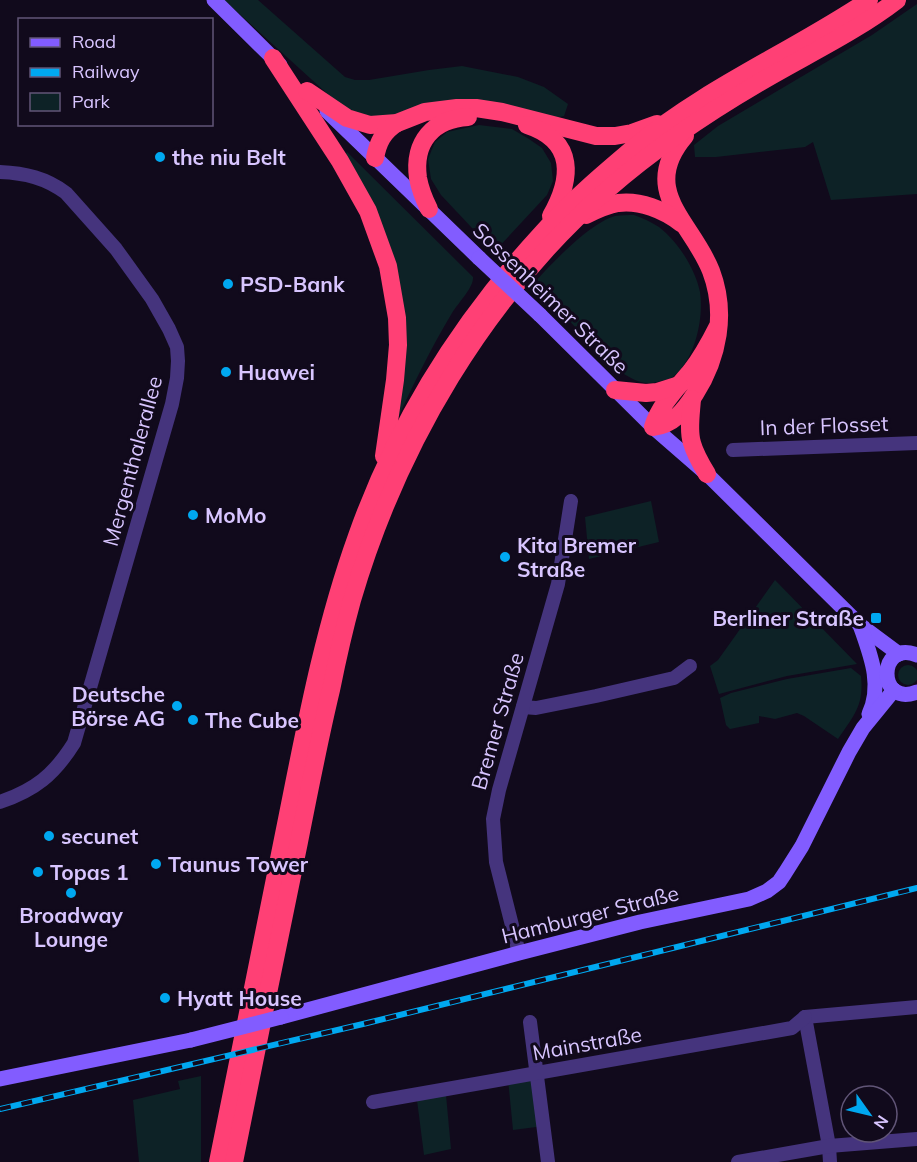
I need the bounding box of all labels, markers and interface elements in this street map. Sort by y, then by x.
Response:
legend [18,18,213,126]
text: Road [72,30,116,53]
text: Railway [72,60,140,83]
text: Park [72,90,111,113]
place label: the niu Belt [172,144,286,170]
marker: the niu Belt [153,150,167,164]
street label: Sossenheimer Straße [468,217,634,379]
place label: PSD-Bank [240,271,345,297]
marker: PSD-Bank [221,277,235,291]
place label: Huawei [238,359,315,385]
marker: Huawei [219,365,233,379]
street label: Mergenthalerallee [97,373,167,549]
street label: In der Flosset [759,410,889,440]
place label: MoMo [205,502,266,528]
marker: MoMo [186,508,200,522]
place label: Kita Bremer Straße [517,532,637,582]
marker: Kita Bremer Straße [498,550,512,564]
place label: Berliner Straße [712,605,864,631]
marker: Berliner Straße [869,611,883,625]
street label: Bremer Straße [465,649,529,793]
place label: Deutsche Börse AG [71,681,165,731]
marker: Deutsche Börse AG [170,699,184,713]
place label: The Cube [205,707,299,733]
marker: The Cube [186,713,200,727]
place label: secunet [61,823,138,849]
marker: secunet [42,829,56,843]
place label: Taunus Tower [168,851,309,877]
marker: Taunus Tower [149,857,163,871]
place label: Topas 1 [50,859,129,885]
marker: Topas 1 [31,865,45,879]
street label: Hamburger Straße [499,879,681,949]
marker: Broadway Lounge [64,886,78,900]
place label: Broadway Lounge [19,902,123,952]
place label: Hyatt House [177,985,302,1011]
marker: Hyatt House [158,991,172,1005]
street label: Mainstraße [530,1021,644,1065]
north arrow [839,1084,899,1144]
text: N [870,1112,893,1133]

